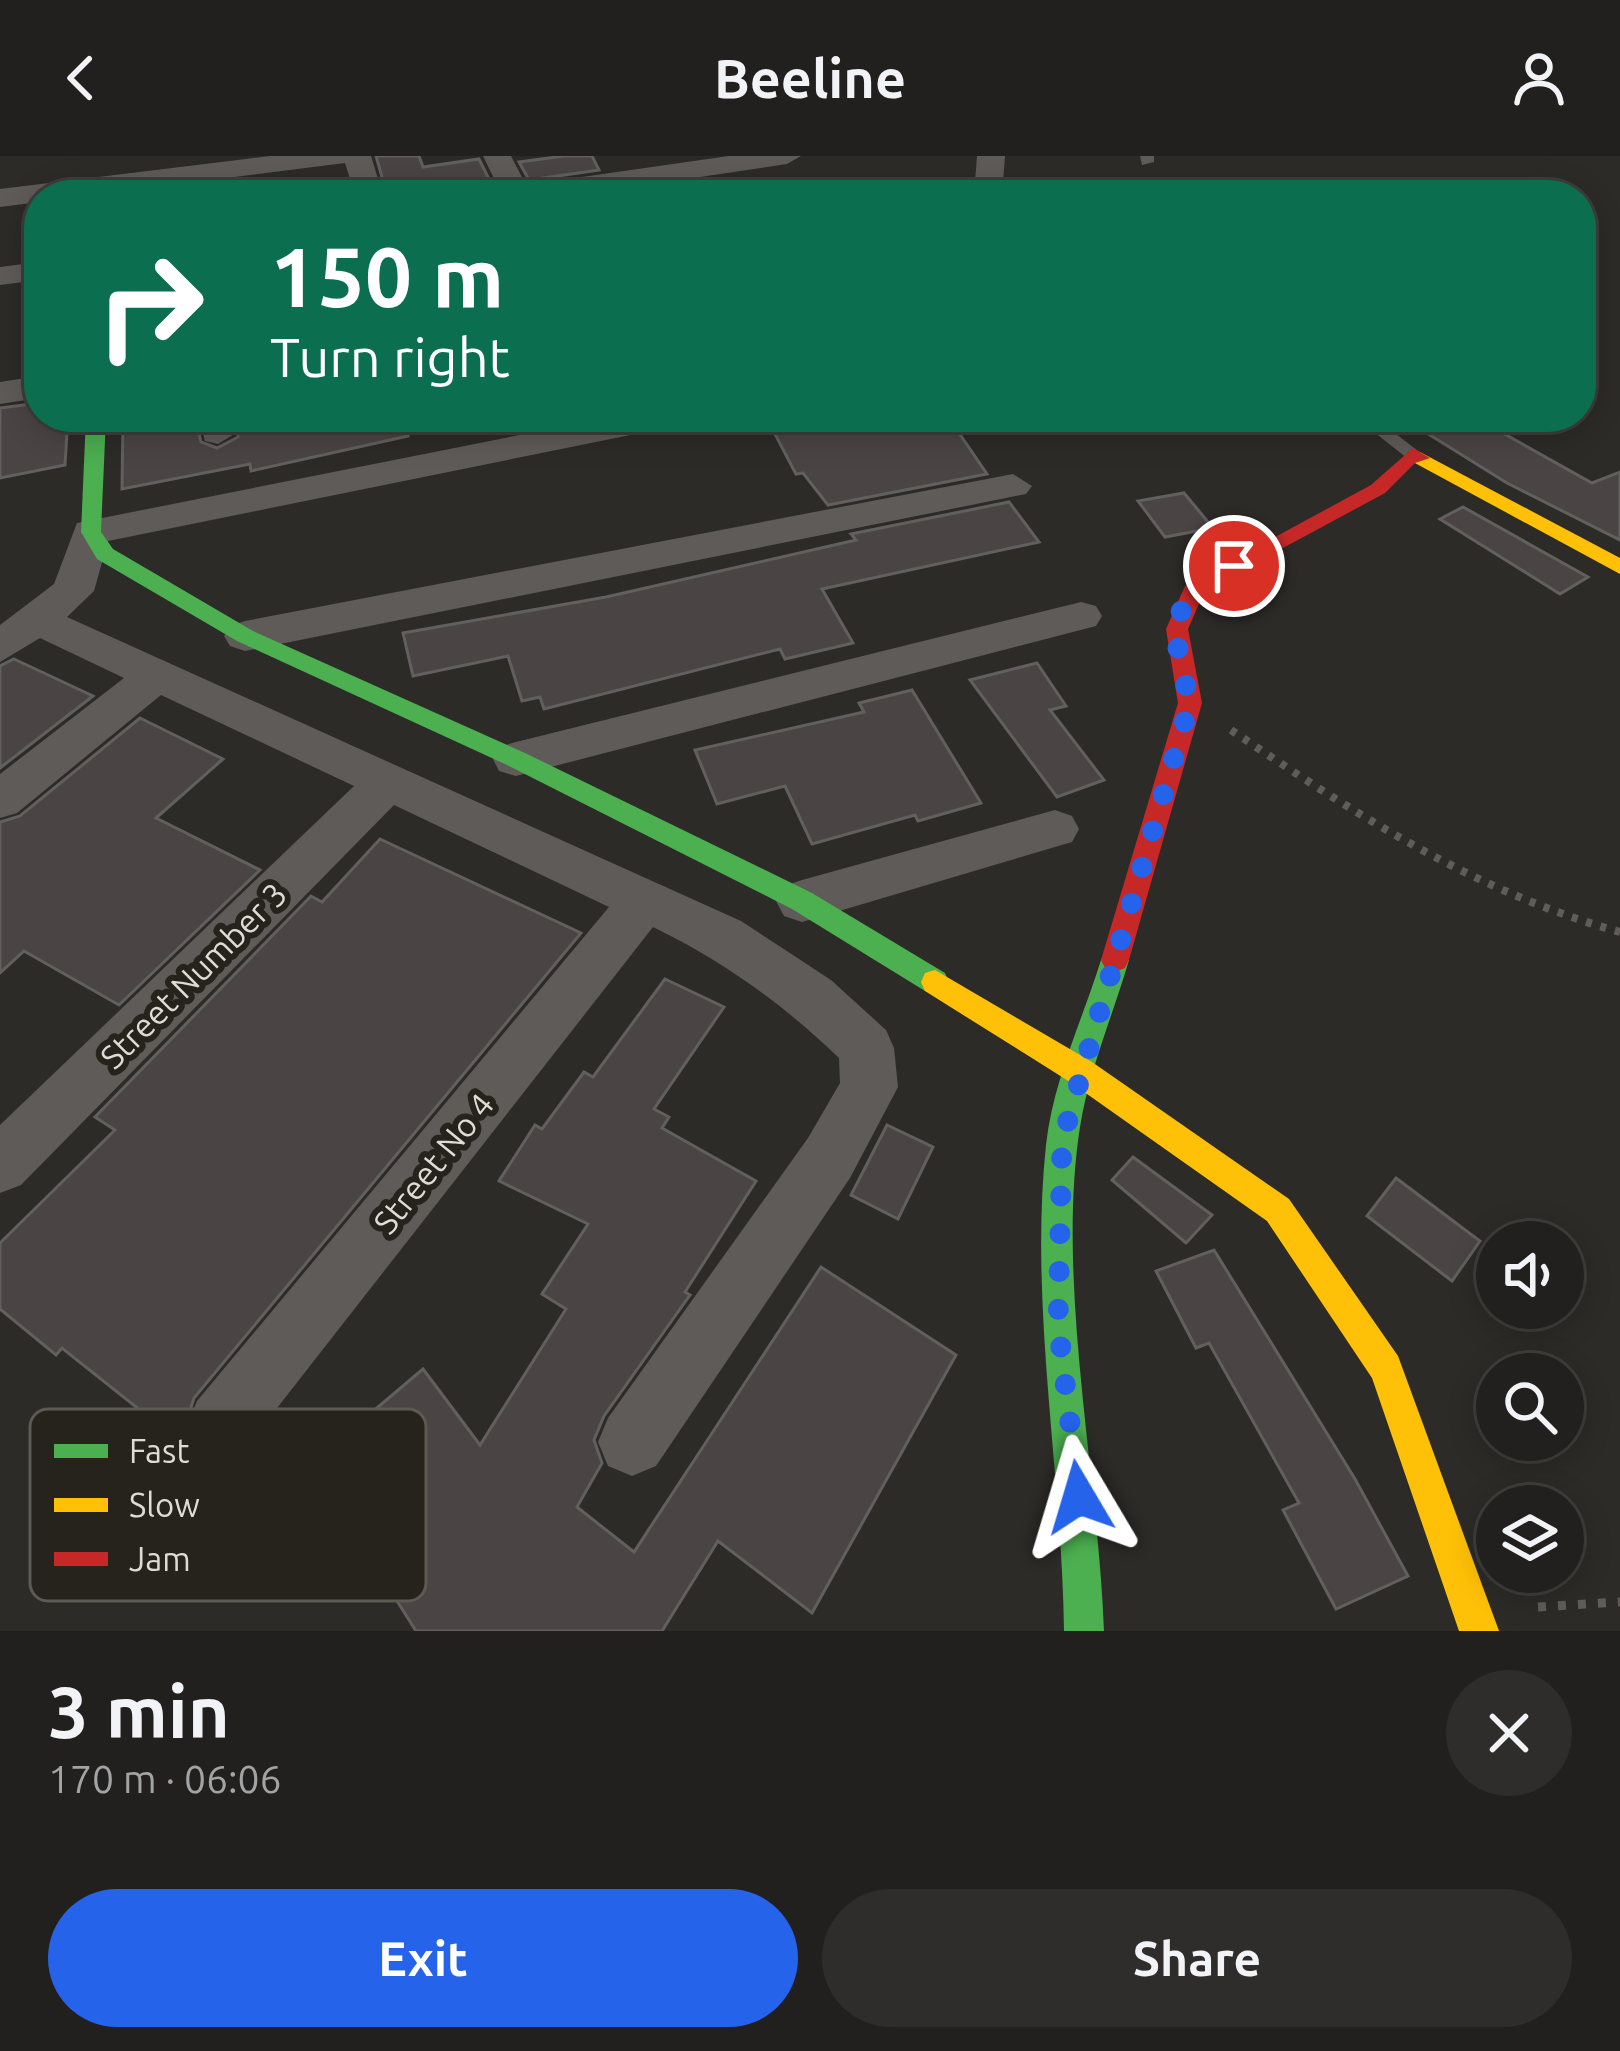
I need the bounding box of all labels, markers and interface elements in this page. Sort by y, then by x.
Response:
icon: back [48,45,114,111]
icon: person [1506,45,1572,111]
text: Beeline [714,48,906,108]
icon: right [72,228,228,384]
text: 150 m [270,229,504,323]
text: Turn right [270,327,510,387]
pin [1183,515,1285,617]
icon: arrive [1201,533,1267,599]
street label: Street Number 3 [93,875,293,1075]
street label: Street No 4 [366,1086,500,1240]
map controls [1476,1221,1584,1593]
button: sound [1476,1221,1584,1329]
button: search [1476,1353,1584,1461]
legend [30,1409,426,1601]
text: Fast [129,1432,189,1469]
position arrow [1016,1434,1142,1560]
button: layers [1476,1485,1584,1593]
text: Slow [129,1486,200,1523]
text: Jam [129,1540,191,1577]
button: close [1446,1670,1572,1796]
text: 3 min [48,1671,230,1752]
text: 170 m · 06:06 [48,1757,282,1800]
button: Exit [48,1889,798,2027]
button: Share [822,1889,1572,2027]

